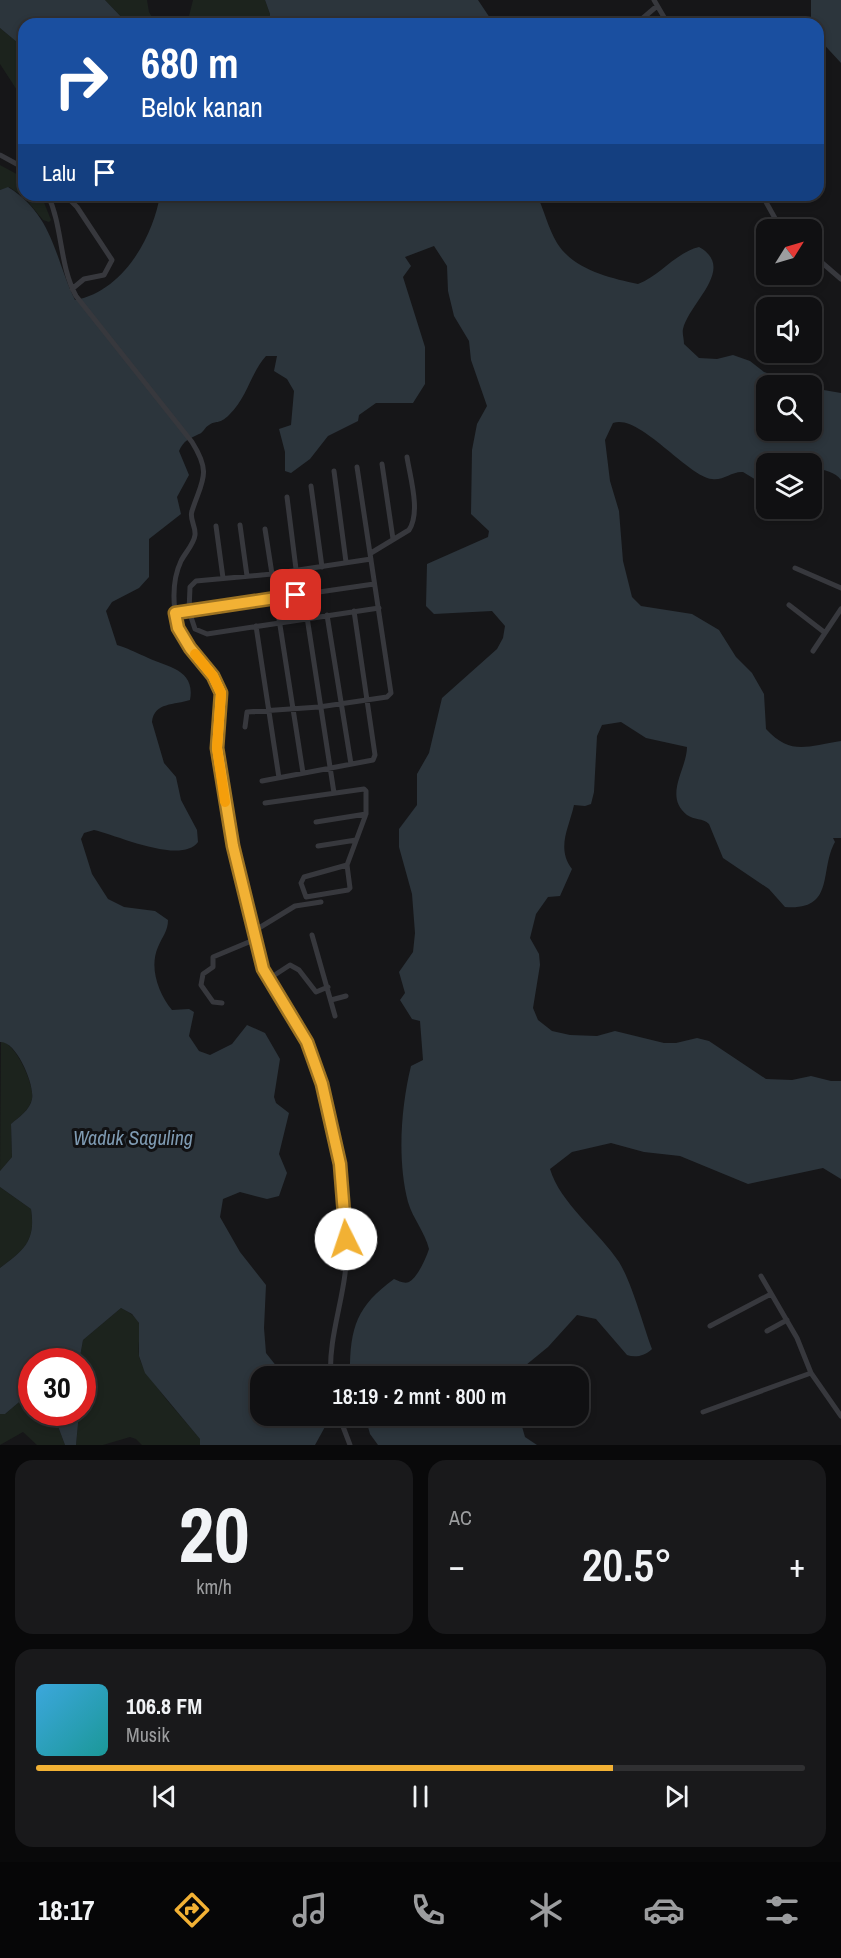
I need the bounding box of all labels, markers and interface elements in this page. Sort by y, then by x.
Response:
text: 680 m [141,35,239,91]
icon: right [42,42,120,120]
text: Belok kanan [141,89,263,125]
icon: arrive [88,156,121,189]
text: Lalu [42,158,76,188]
north arrow [756,219,822,285]
map controls [756,219,822,519]
button: sound [756,297,822,363]
button: search [756,375,822,441]
button: layers [756,453,822,519]
pin [270,569,321,620]
icon: arrive [279,578,312,611]
water label: Waduk Saguling [73,1124,193,1151]
position arrow [314,1207,378,1271]
speed limit sign: 30 [18,1348,96,1426]
text: 18:19 · 2 mnt · 800 m [333,1381,506,1411]
text: 20 [178,1481,250,1586]
text: AC [449,1504,472,1531]
text: 20.5° [582,1534,672,1595]
text: − [449,1543,465,1587]
text: + [789,1543,805,1587]
text: km/h [196,1573,232,1600]
text: 106.8 FM [126,1691,202,1721]
text: Musik [126,1721,170,1748]
icon: previous [148,1780,181,1813]
icon: pause [404,1780,437,1813]
icon: next [660,1780,693,1813]
icon: directions [171,1889,213,1931]
icon: music [289,1889,331,1931]
icon: phone [407,1889,449,1931]
icon: climate [525,1889,567,1931]
icon: car [643,1889,685,1931]
icon: filters [761,1889,803,1931]
text: 18:17 [38,1892,95,1928]

